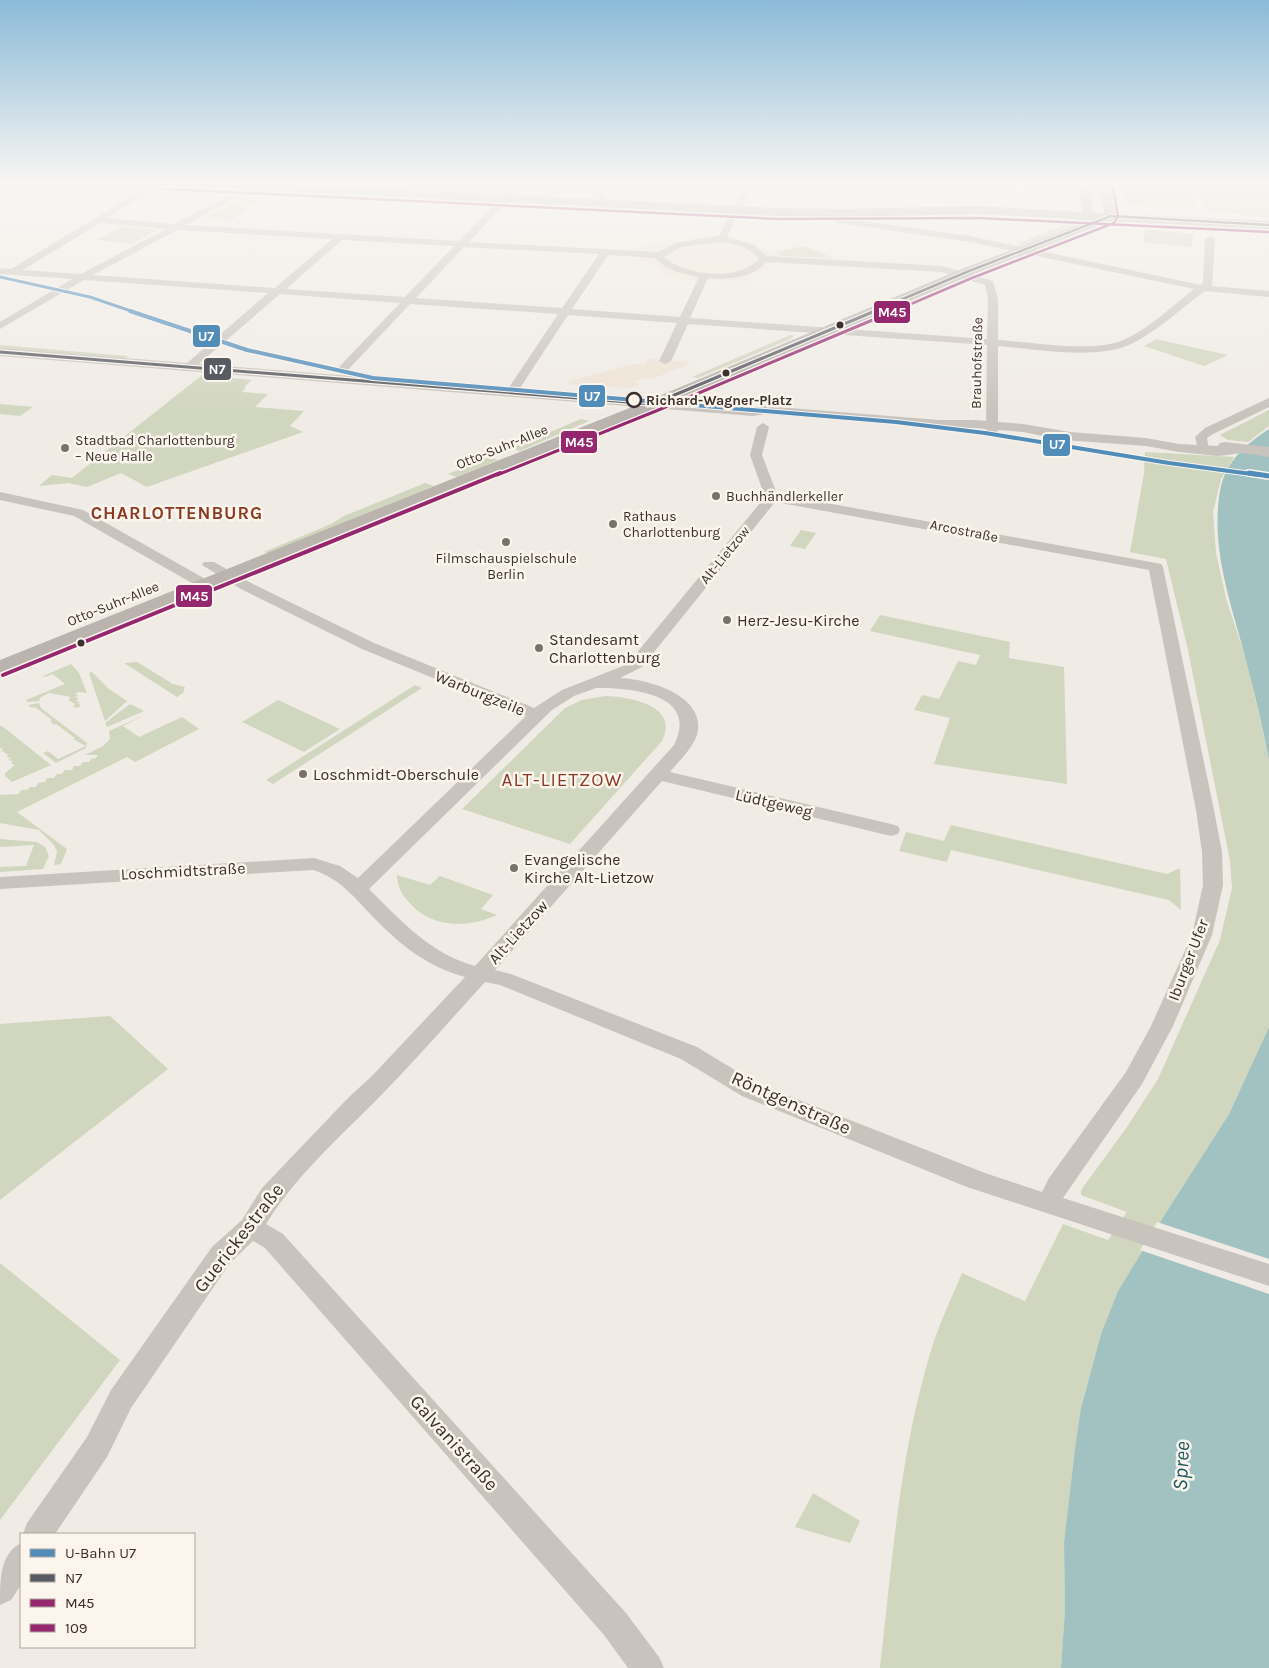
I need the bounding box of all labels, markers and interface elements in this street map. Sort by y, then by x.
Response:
line badge: M45 [873,300,911,324]
text: M45 [878,304,906,321]
street label: Brauhofstraße [968,317,986,409]
unlabelled marker [835,320,845,330]
line badge: U7 [192,324,221,348]
text: U7 [198,328,214,345]
line badge: N7 [203,357,232,381]
text: N7 [208,361,226,378]
unlabelled marker [721,368,731,378]
line badge: U7 [578,384,606,408]
text: U7 [584,388,600,405]
marker: Richard-Wagner-Platz [626,392,642,408]
place label: Richard-Wagner-Platz [646,392,792,409]
street label: Otto-Suhr-Allee [454,421,550,473]
line badge: M45 [560,430,598,454]
place label: Stadtbad Charlottenburg – Neue Halle [75,432,235,465]
line badge: U7 [1042,433,1071,457]
text: M45 [565,434,593,451]
text: U7 [1049,436,1065,453]
marker: Stadtbad Charlottenburg – Neue Halle [59,442,71,454]
place label: Buchhändlerkeller [726,488,844,505]
marker: Buchhändlerkeller [710,490,722,502]
district label: CHARLOTTENBURG [91,502,263,524]
place label: Rathaus Charlottenburg [623,508,720,541]
street label: Arcostraße [928,516,1000,546]
marker: Rathaus Charlottenburg [607,518,619,530]
street label: Alt-Lietzow [696,523,754,587]
marker: Filmschauspielschule Berlin [500,536,512,548]
place label: Filmschauspielschule Berlin [435,550,577,583]
street label: Otto-Suhr-Allee [65,578,161,630]
line badge: M45 [175,584,213,608]
text: M45 [180,588,208,605]
place label: Herz-Jesu-Kirche [737,611,860,630]
marker: Herz-Jesu-Kirche [721,614,733,626]
place label: Standesamt Charlottenburg [549,630,660,667]
unlabelled marker [76,638,86,648]
marker: Standesamt Charlottenburg [533,642,545,654]
street label: Warburgzeile [432,666,528,720]
place label: Loschmidt-Oberschule [313,765,479,784]
marker: Loschmidt-Oberschule [297,768,309,780]
district label: ALT-LIETZOW [502,769,622,791]
street label: Lüdtgeweg [733,785,815,821]
place label: Evangelische Kirche Alt-Lietzow [524,850,654,887]
street label: Loschmidtstraße [120,858,246,884]
marker: Evangelische Kirche Alt-Lietzow [508,862,520,874]
street label: Alt-Lietzow [484,896,552,968]
street label: Iburger Ufer [1164,916,1212,1004]
street label: Röntgenstraße [728,1067,854,1139]
street label: Guerickestraße [190,1179,288,1297]
street label: Galvanistraße [405,1391,503,1495]
water label: Spree [1168,1440,1194,1491]
legend [20,1533,195,1648]
text: U-Bahn U7 [65,1544,136,1562]
text: N7 [65,1569,82,1587]
text: M45 [65,1594,95,1612]
text: 109 [65,1619,88,1637]

